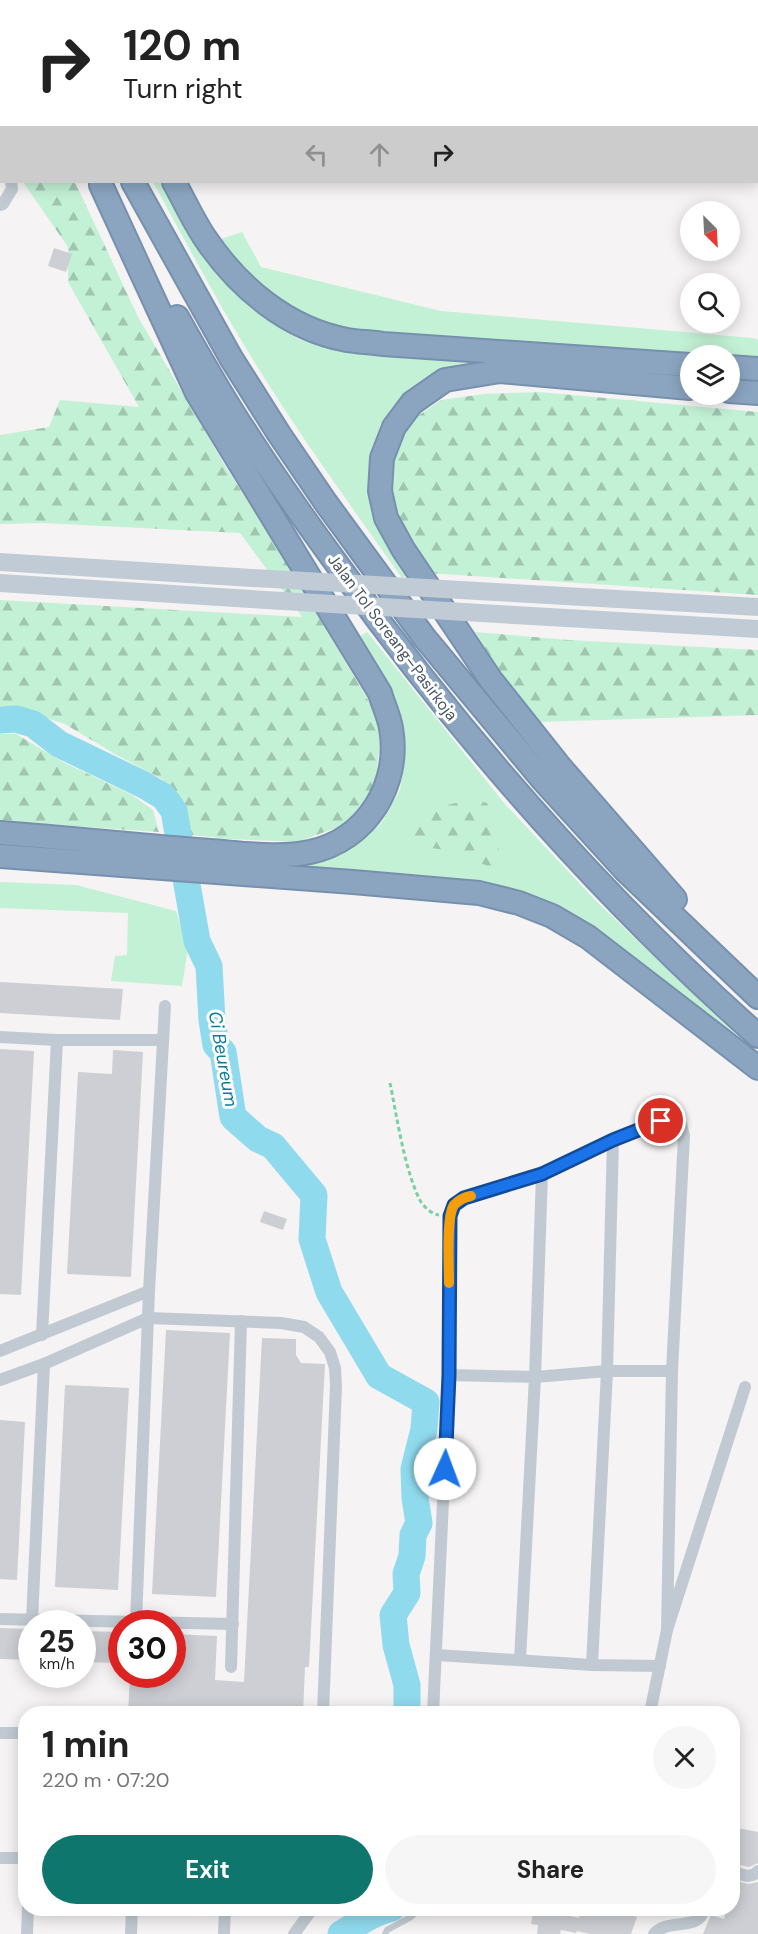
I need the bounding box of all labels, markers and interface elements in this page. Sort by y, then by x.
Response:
text: 120 m [123,18,241,73]
icon: right [24,24,102,102]
text: Turn right [123,71,243,106]
icon: left [300,138,333,171]
icon: ahead [363,138,396,171]
icon: right [426,138,459,171]
north arrow [680,201,740,261]
map controls [680,201,740,405]
button: search [680,273,740,333]
button: layers [680,345,740,405]
street label: Jalan Tol Soreang–Pasirkoja [323,550,462,725]
water label: Ci Beureum [203,1009,243,1109]
pin [635,1095,686,1146]
icon: arrive [644,1104,677,1137]
position arrow [413,1437,477,1501]
speed limit sign: 30 [108,1610,186,1688]
text: 25 [39,1622,75,1661]
text: km/h [39,1654,75,1674]
text: 1 min [42,1721,130,1768]
button: close [653,1726,716,1789]
text: 220 m · 07:20 [42,1767,169,1793]
button: Exit [42,1835,373,1904]
button: Share [385,1835,716,1904]

